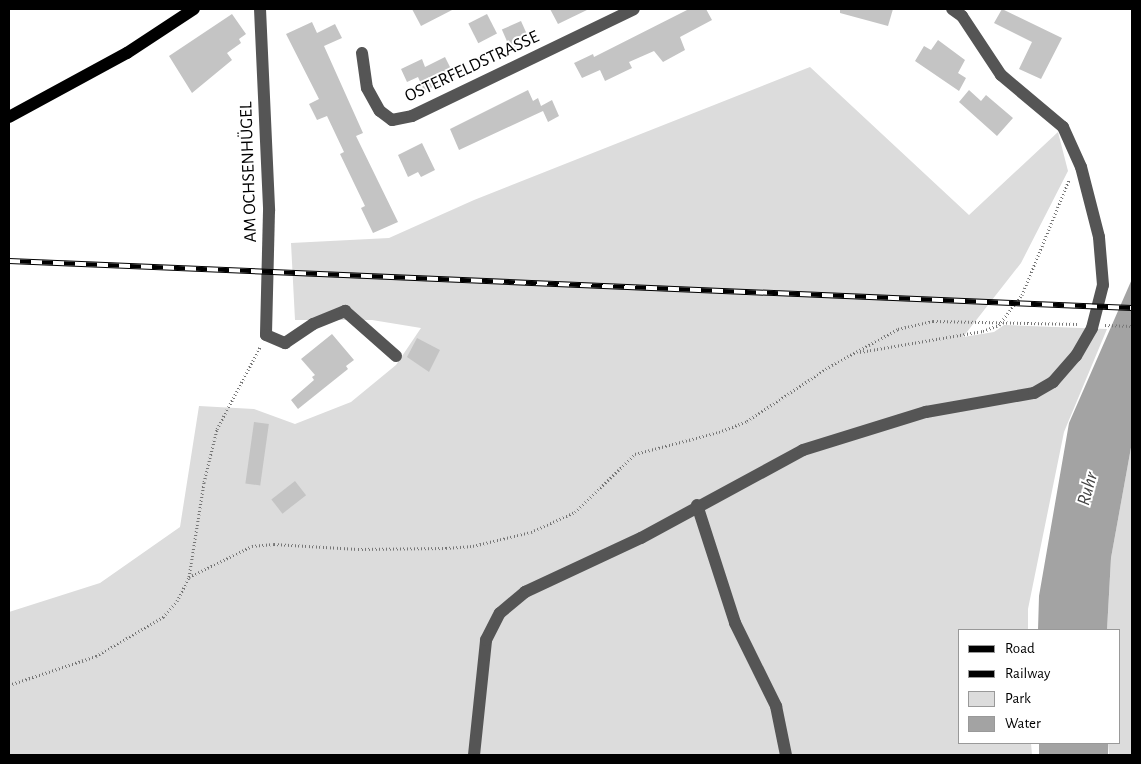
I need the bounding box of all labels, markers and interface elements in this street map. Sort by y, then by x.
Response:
street label: OSTERFELDSTRASSE [401,26,543,108]
street label: AM OCHSENHÜGEL [236,101,262,243]
water label: Ruhr [1073,470,1103,508]
legend [958,629,1121,744]
text: Road [1005,641,1035,656]
text: Railway [1005,666,1050,681]
text: Park [1005,691,1031,706]
text: Water [1005,716,1041,731]

